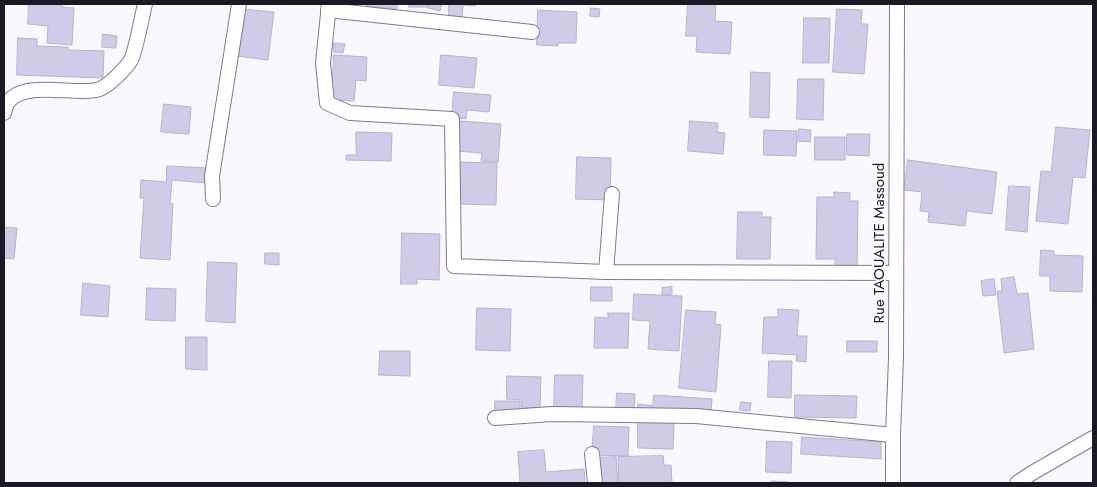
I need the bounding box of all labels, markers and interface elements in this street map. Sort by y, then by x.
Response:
street label: Rue TAOUALITE Massoud [871,163,889,323]

